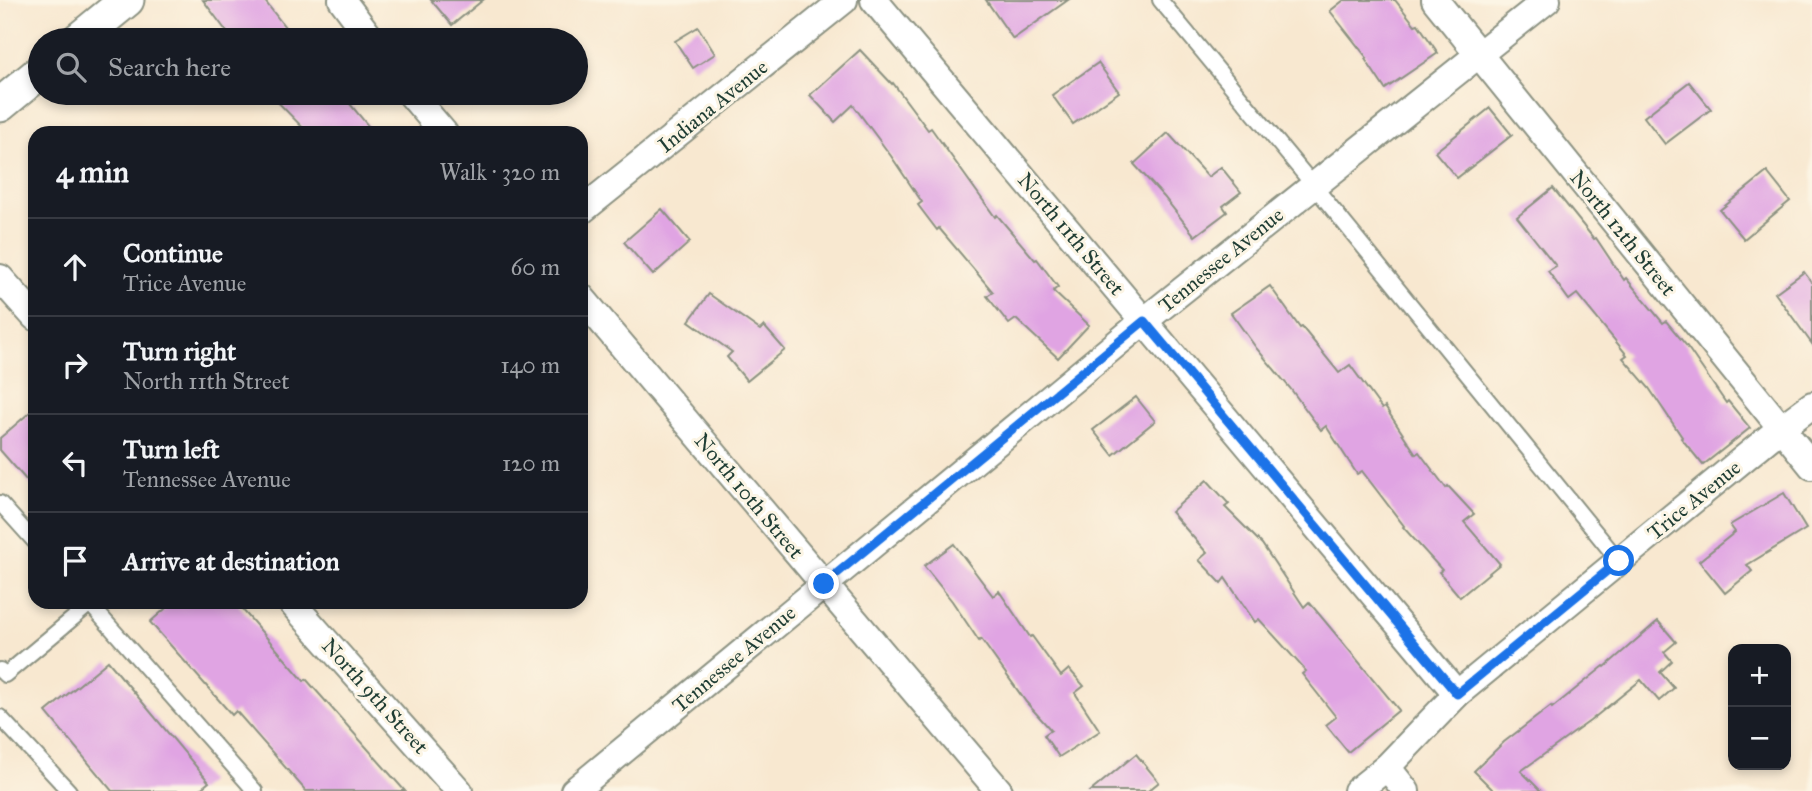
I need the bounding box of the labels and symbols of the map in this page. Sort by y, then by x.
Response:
street label: Indiana Avenue [653,54,773,158]
street label: North 12th Street [1564,165,1682,301]
street label: North 11th Street [1012,167,1130,301]
street label: Tennessee Avenue [1153,202,1289,318]
street label: North 10th Street [689,428,809,564]
street label: Trice Avenue [1642,454,1746,546]
route start [1603,545,1634,576]
route end [808,568,839,599]
street label: Tennessee Avenue [667,600,801,718]
street label: North 9th Street [316,633,434,760]

